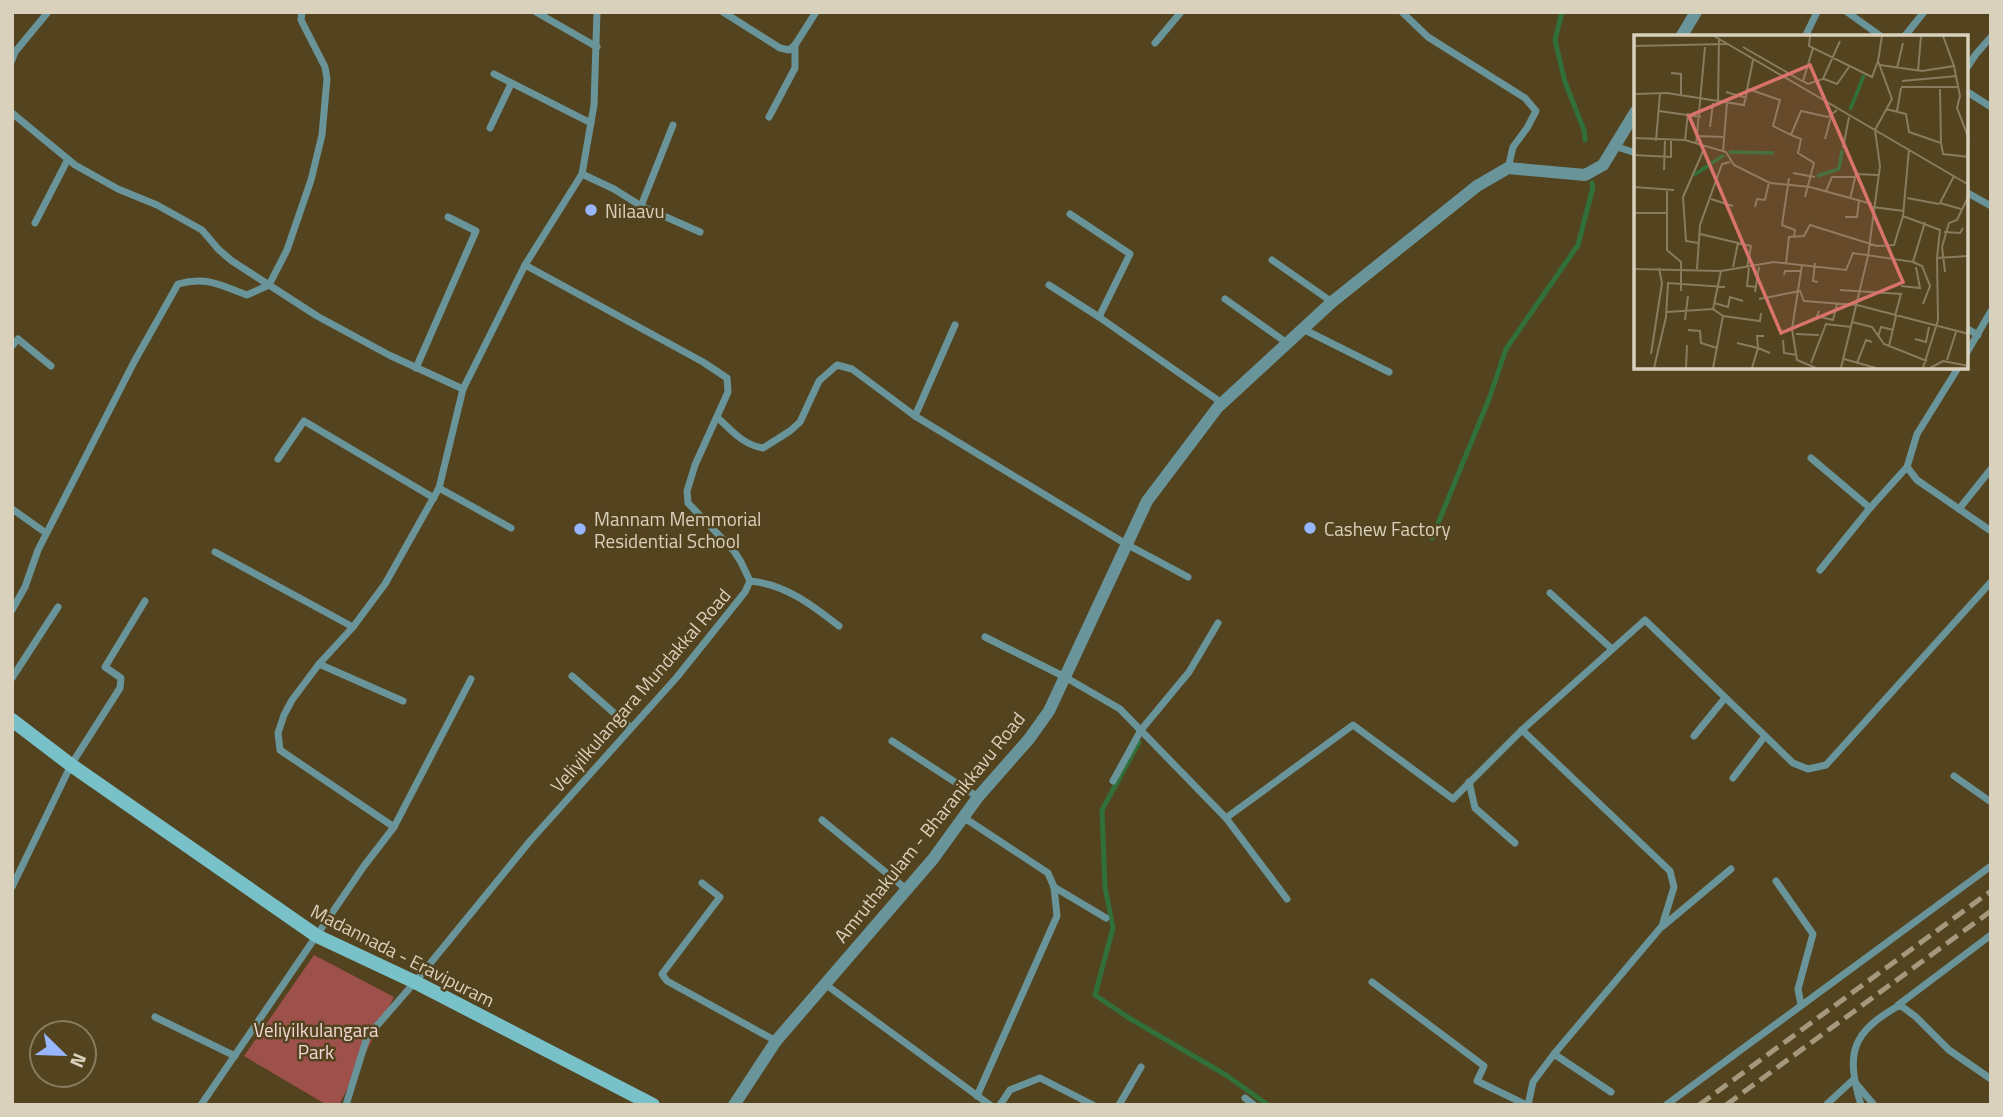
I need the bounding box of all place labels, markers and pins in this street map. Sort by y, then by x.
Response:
place label: Nilaavu [605,196,665,225]
marker: Nilaavu [583,202,599,218]
place label: Mannam Memmorial Residential School [594,504,761,555]
place label: Cashew Factory [1324,514,1451,543]
marker: Cashew Factory [1302,520,1318,536]
marker: Mannam Memmorial Residential School [572,521,588,537]

